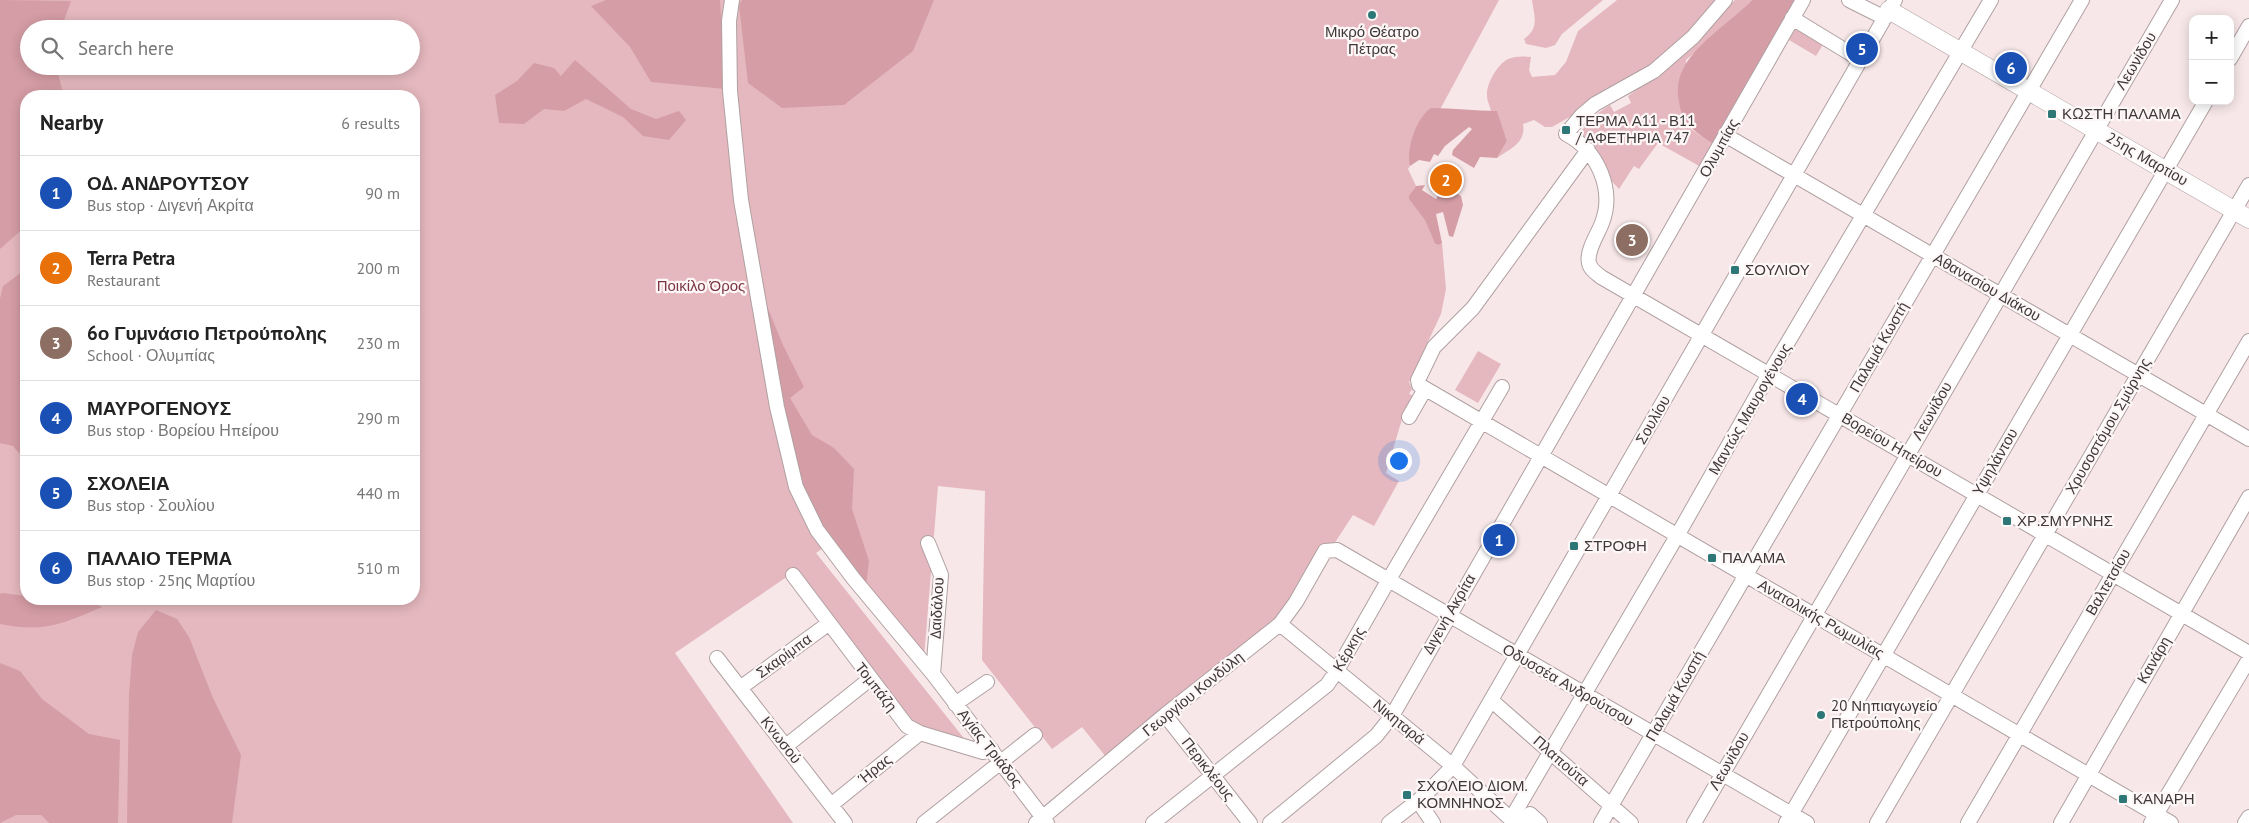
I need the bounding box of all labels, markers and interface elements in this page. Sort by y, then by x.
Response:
marker: Μικρό Θέατρο Πέτρας [1366,9,1378,21]
map controls [2189,15,2234,105]
button: + [2189,15,2234,60]
search box [20,20,420,75]
place label: Μικρό Θέατρο Πέτρας [1325,22,1419,58]
street label: Λεωνίδου [2111,28,2160,93]
pin: 5 [1846,30,1878,68]
icon: search [38,34,66,62]
text: Search here [78,36,174,60]
pin: 6 [1995,49,2027,87]
button: − [2189,60,2234,105]
place label: ΚΩΣΤΗ ΠΑΛΑΜΑ [2062,104,2181,123]
marker: ΚΩΣΤΗ ΠΑΛΑΜΑ [2046,108,2058,120]
text: Nearby [40,109,103,136]
place label: ΤΕΡΜΑ Α11 - Β11 / ΑΦΕΤΗΡΙΑ 747 [1575,111,1695,147]
text: 6 results [341,113,400,133]
street label: Ολυμπίας [1695,115,1743,181]
marker: ΤΕΡΜΑ Α11 - Β11 / ΑΦΕΤΗΡΙΑ 747 [1560,124,1572,136]
street label: 25ης Μαρτίου [2103,128,2191,190]
pin: 2 [1430,161,1462,199]
text: ΟΔ. ΑΝΔΡΟΥΤΣΟΥ [87,171,249,195]
text: 1 [51,183,61,203]
text: 90 m [365,183,400,203]
text: Bus stop · Διγενή Ακρίτα [87,195,254,215]
pin: 3 [1616,221,1648,259]
text: Terra Petra [87,246,175,270]
street label: Αθανασίου Διάκου [1930,248,2044,325]
text: 2 [51,258,61,278]
text: 200 m [357,258,400,278]
place label: ΣΟΥΛΙΟΥ [1745,260,1810,279]
marker: ΣΟΥΛΙΟΥ [1729,264,1741,276]
text: Restaurant [87,270,160,290]
park label: Ποικίλο Όρος [657,276,745,295]
street label: Παλαμά Κωστή [1845,298,1912,395]
text: 6ο Γυμνάσιο Πετρούπολης [87,321,327,345]
text: 3 [51,333,61,353]
text: 230 m [357,333,400,353]
street label: Μαντώς Μαυρογένους [1704,339,1795,478]
text: School · Ολυμπίας [87,345,215,365]
street label: Χρυσοστόμου Σμύρνης [2061,354,2154,497]
street label: Λεωνίδου [1907,378,1956,443]
pin: 4 [1786,380,1818,418]
street label: Σουλίου [1631,392,1674,448]
text: ΜΑΥΡΟΓΕΝΟΥΣ [87,396,231,420]
text: 4 [51,408,61,428]
text: 290 m [357,408,400,428]
street label: Βορείου Ηπείρου [1838,408,1946,481]
text: Bus stop · Βορείου Ηπείρου [87,420,279,440]
street label: Υψηλάντου [1968,425,2021,499]
your location [1386,448,1412,474]
text: ΣΧΟΛΕΙΑ [87,471,170,495]
text: 5 [51,483,61,503]
text: 440 m [357,483,400,503]
text: Bus stop · Σουλίου [87,495,215,515]
place label: ΧΡ.ΣΜΥΡΝΗΣ [2017,511,2113,530]
marker: ΧΡ.ΣΜΥΡΝΗΣ [2001,515,2013,527]
pin: 1 [1483,521,1515,559]
place label: ΣΤΡΟΦΗ [1584,536,1647,555]
marker: ΣΤΡΟΦΗ [1568,540,1580,552]
street label: Βαλτετσίου [2081,545,2134,618]
text: ΠΑΛΑΙΟ ΤΕΡΜΑ [87,546,232,570]
place label: ΠΑΛΑΜΑ [1722,548,1785,567]
marker: ΠΑΛΑΜΑ [1706,552,1718,564]
text: 6 [51,558,61,578]
text: 510 m [357,558,400,578]
text: Bus stop · 25ης Μαρτίου [87,570,255,590]
street label: Διγενή Ακρίτα [1418,570,1479,657]
street label: Ανατολικής Ρωμυλίας [1755,575,1888,662]
street label: Δαιδάλου [925,577,948,639]
street label: Κέρκης [1328,623,1369,674]
street label: Σκαρίμπα [752,629,815,682]
street label: Κανάρη [2132,633,2175,687]
street label: Οδυσσέα Ανδρούτσου [1499,639,1637,730]
street label: Γεωργίου Κονδύλη [1138,647,1247,740]
street label: Παλαμά Κωστή [1641,647,1708,744]
street label: Τομπάζη [851,658,902,715]
street label: Νικηταρά [1369,695,1429,749]
place label: 20 Νηπιαγωγείο Πετρούπολης [1831,696,1938,732]
street label: Αγίας Τριάδος [954,705,1027,791]
marker: 20 Νηπιαγωγείο Πετρούπολης [1815,709,1827,721]
street label: Κνωσού [757,712,806,767]
street label: Λεωνίδου [1704,728,1753,793]
street label: Πλαπούτα [1530,731,1593,790]
street label: Περικλέους [1178,733,1239,804]
street label: Ήρας [854,750,895,788]
place label: ΣΧΟΛΕΙΟ ΔΙΟΜ. ΚΟΜΝΗΝΟΣ [1417,776,1528,812]
marker: ΣΧΟΛΕΙΟ ΔΙΟΜ. ΚΟΜΝΗΝΟΣ [1401,789,1413,801]
place label: ΚΑΝΑΡΗ [2133,789,2195,808]
marker: ΚΑΝΑΡΗ [2117,793,2129,805]

